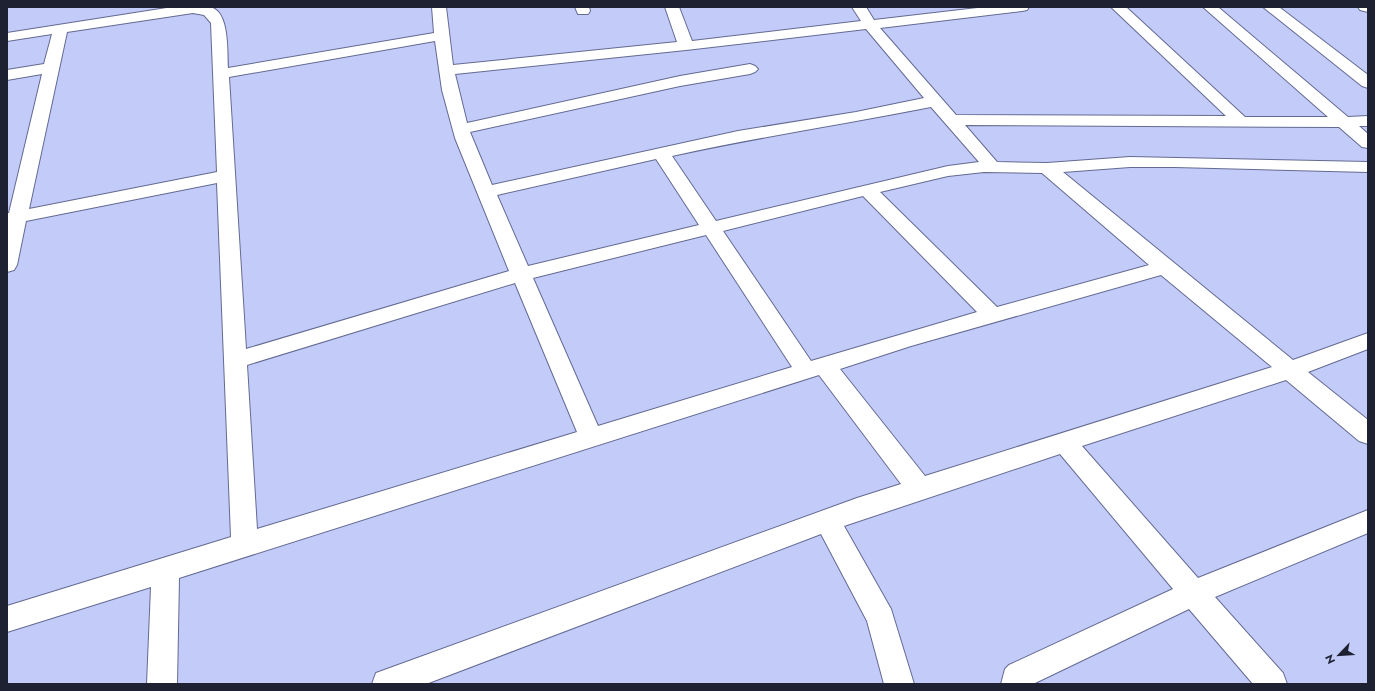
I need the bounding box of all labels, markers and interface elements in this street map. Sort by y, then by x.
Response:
north arrow [1319,635,1359,675]
text: N [1321,652,1339,667]

